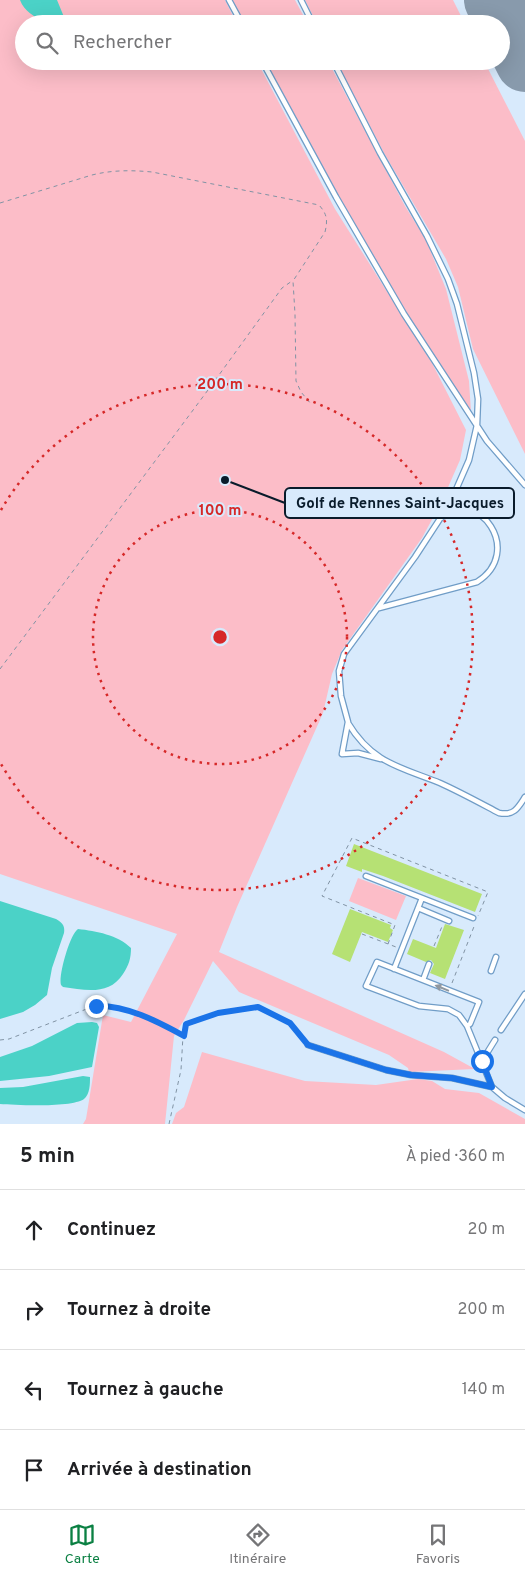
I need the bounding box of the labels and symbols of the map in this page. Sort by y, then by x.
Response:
text: 200 m [197,376,243,395]
callout: Golf de Rennes Saint-Jacques [285,488,514,518]
text: Golf de Rennes Saint-Jacques [296,495,504,514]
text: 100 m [199,502,241,521]
centre of rings [211,628,229,646]
one-way arrow [434,984,449,992]
route end [85,995,108,1018]
route start [471,1050,494,1073]

